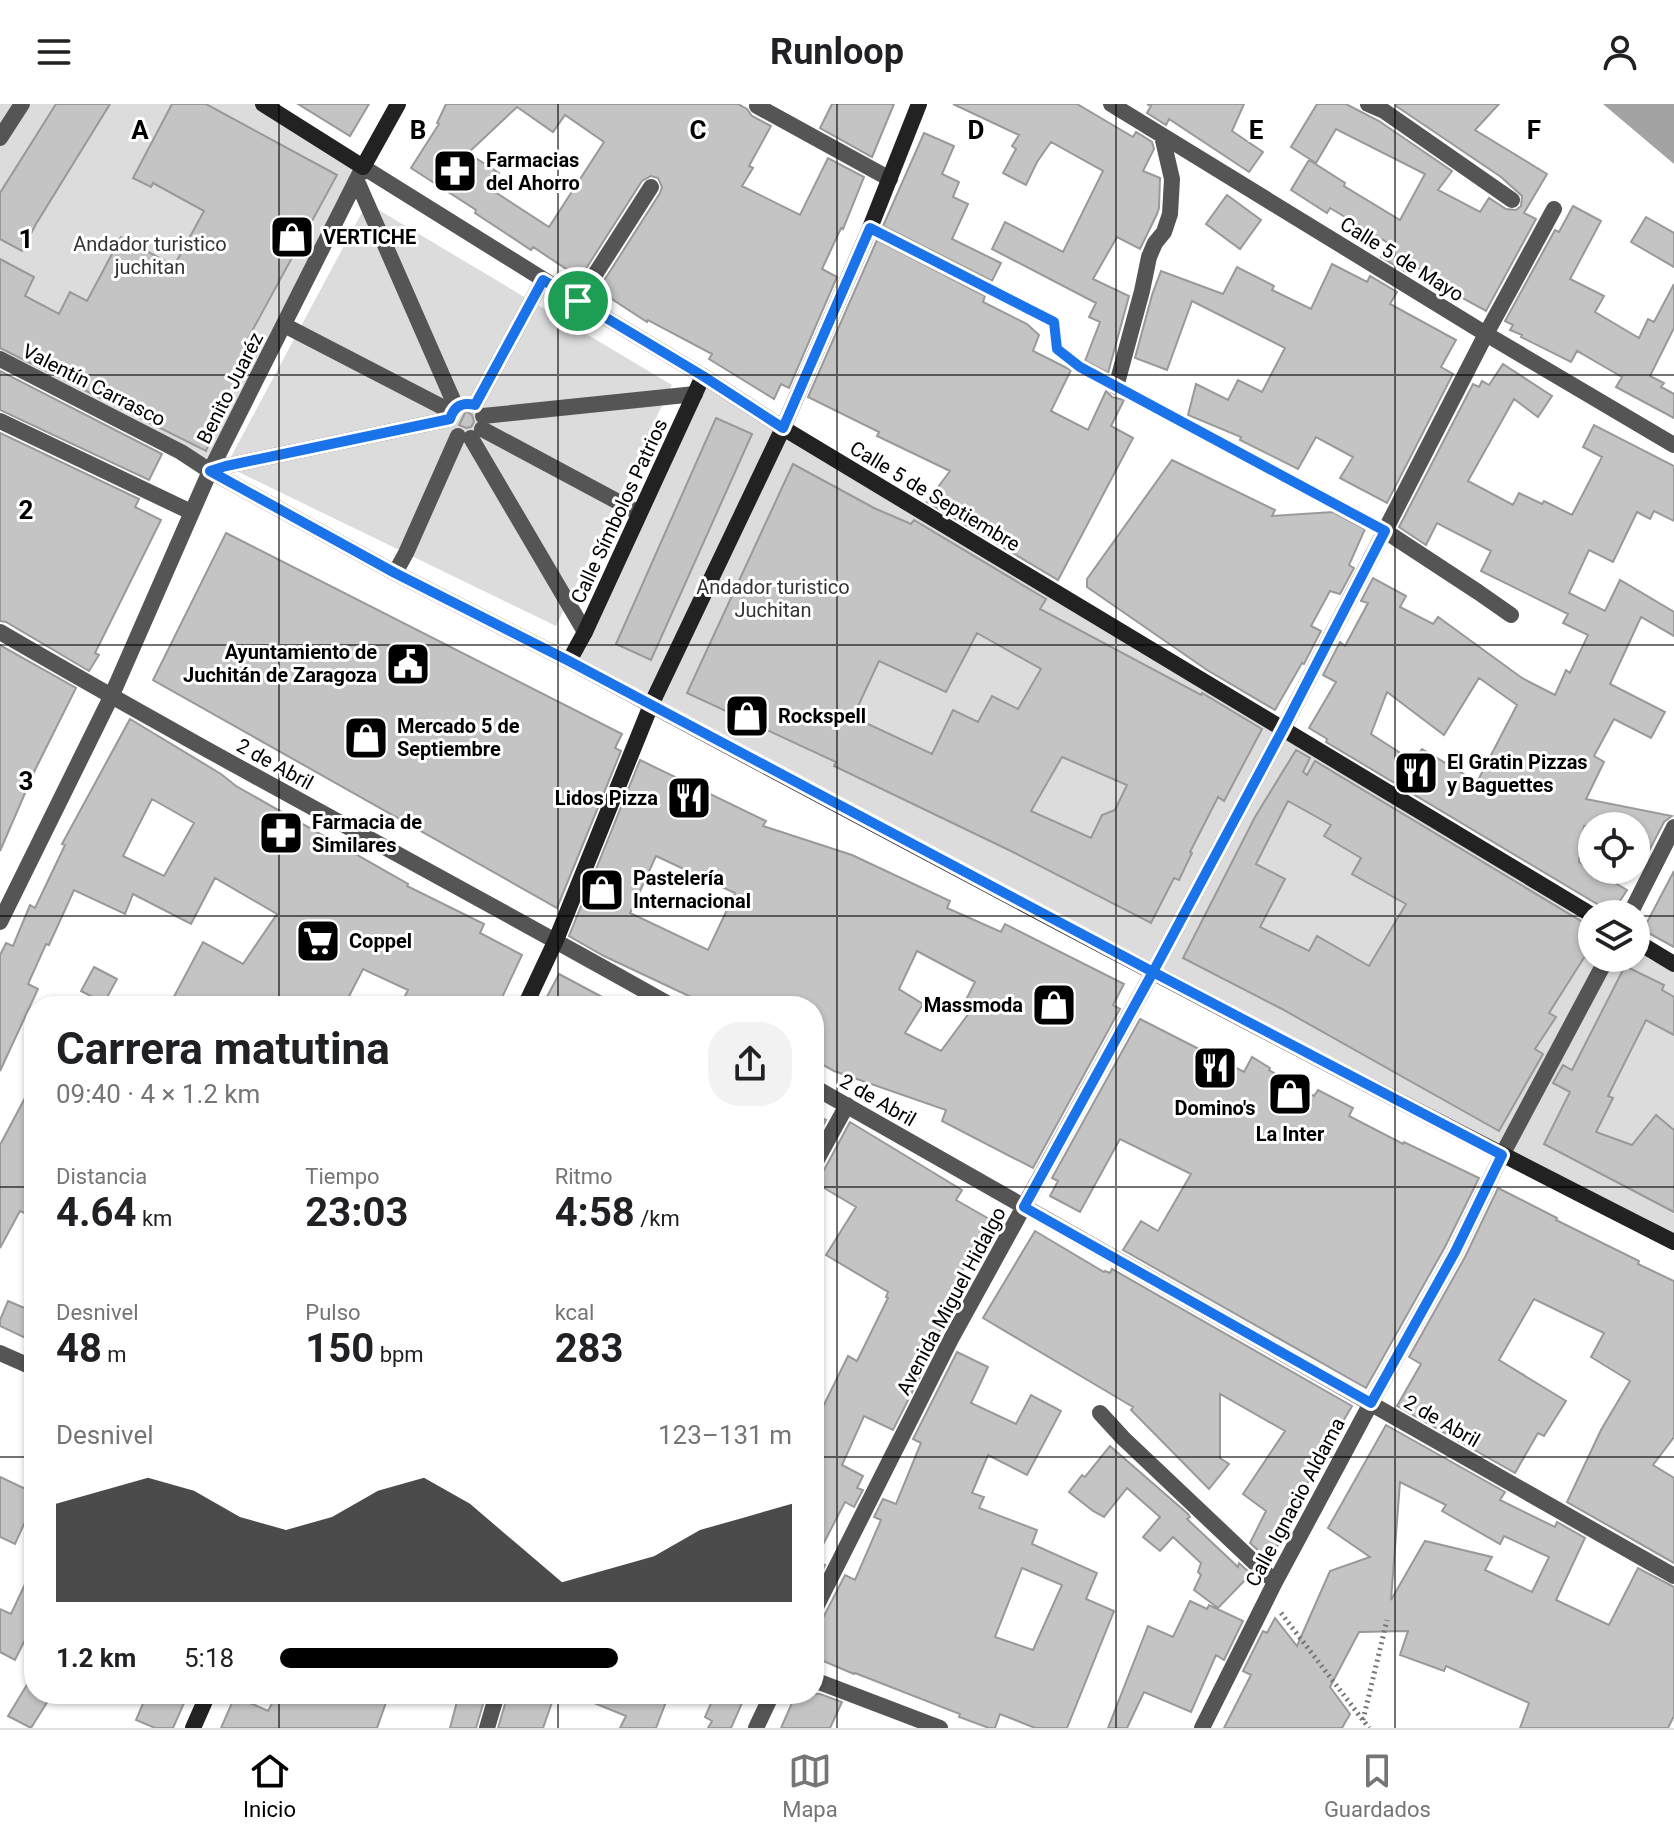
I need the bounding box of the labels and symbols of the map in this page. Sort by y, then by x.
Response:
text: A [131,115,149,145]
text: B [410,115,426,145]
text: C [689,115,707,145]
text: D [968,115,984,145]
text: E [1249,115,1264,145]
text: F [1527,115,1541,145]
pharmacy icon: Farmacias del Ahorro [431,147,479,195]
place label: Farmacias del Ahorro [486,148,580,195]
street label: Calle 5 de Mayo [1336,211,1468,307]
shop icon: VERTICHE [268,213,316,261]
text: 1 [19,224,33,254]
place label: VERTICHE [323,225,416,249]
park label: Andador turistico juchitan [73,232,227,279]
pin [544,267,612,335]
street label: Benito Juaréz [192,328,268,448]
street label: Valentín Carrasco [18,339,170,431]
street label: Calle Símbolos Patrios [566,415,672,607]
street label: Calle 5 de Septiembre [846,436,1024,556]
text: 2 [19,495,33,525]
park label: Andador turistico Juchitan [696,575,850,622]
place label: Ayuntamiento de Juchitán de Zaragoza [183,640,377,687]
public building icon: Ayuntamiento de Juchitán de Zaragoza [384,640,432,688]
shop icon: Rockspell [723,692,771,740]
place label: Rockspell [778,704,866,728]
shop icon: Mercado 5 de Septiembre [342,714,390,762]
place label: Mercado 5 de Septiembre [397,714,520,761]
street label: 2 de Abril [233,733,317,795]
restaurant icon: El Gratin Pizzas y Baguettes [1392,749,1440,797]
place label: El Gratin Pizzas y Baguettes [1447,750,1588,797]
text: 3 [19,766,33,796]
restaurant icon: Lidos Pizza [665,774,713,822]
place label: Lidos Pizza [555,786,658,810]
pharmacy icon: Farmacia de Similares [257,809,305,857]
place label: Farmacia de Similares [312,810,422,857]
shop icon: Pastelería Internacional [578,866,626,914]
place label: Pastelería Internacional [633,866,751,913]
supermarket icon: Coppel [294,917,342,965]
place label: Coppel [349,929,412,953]
shop icon: Massmoda [1030,981,1078,1029]
place label: Massmoda [924,993,1023,1017]
restaurant icon: Domino's [1191,1044,1239,1092]
street label: 2 de Abril [836,1069,920,1131]
shop icon: La Inter [1266,1070,1314,1118]
place label: Domino's [1174,1096,1256,1120]
place label: La Inter [1256,1122,1325,1146]
street label: Avenida Miguel Hidalgo [891,1203,1011,1399]
street label: 2 de Abril [1400,1390,1484,1452]
street label: Calle Ignacio Aldama [1240,1413,1350,1591]

